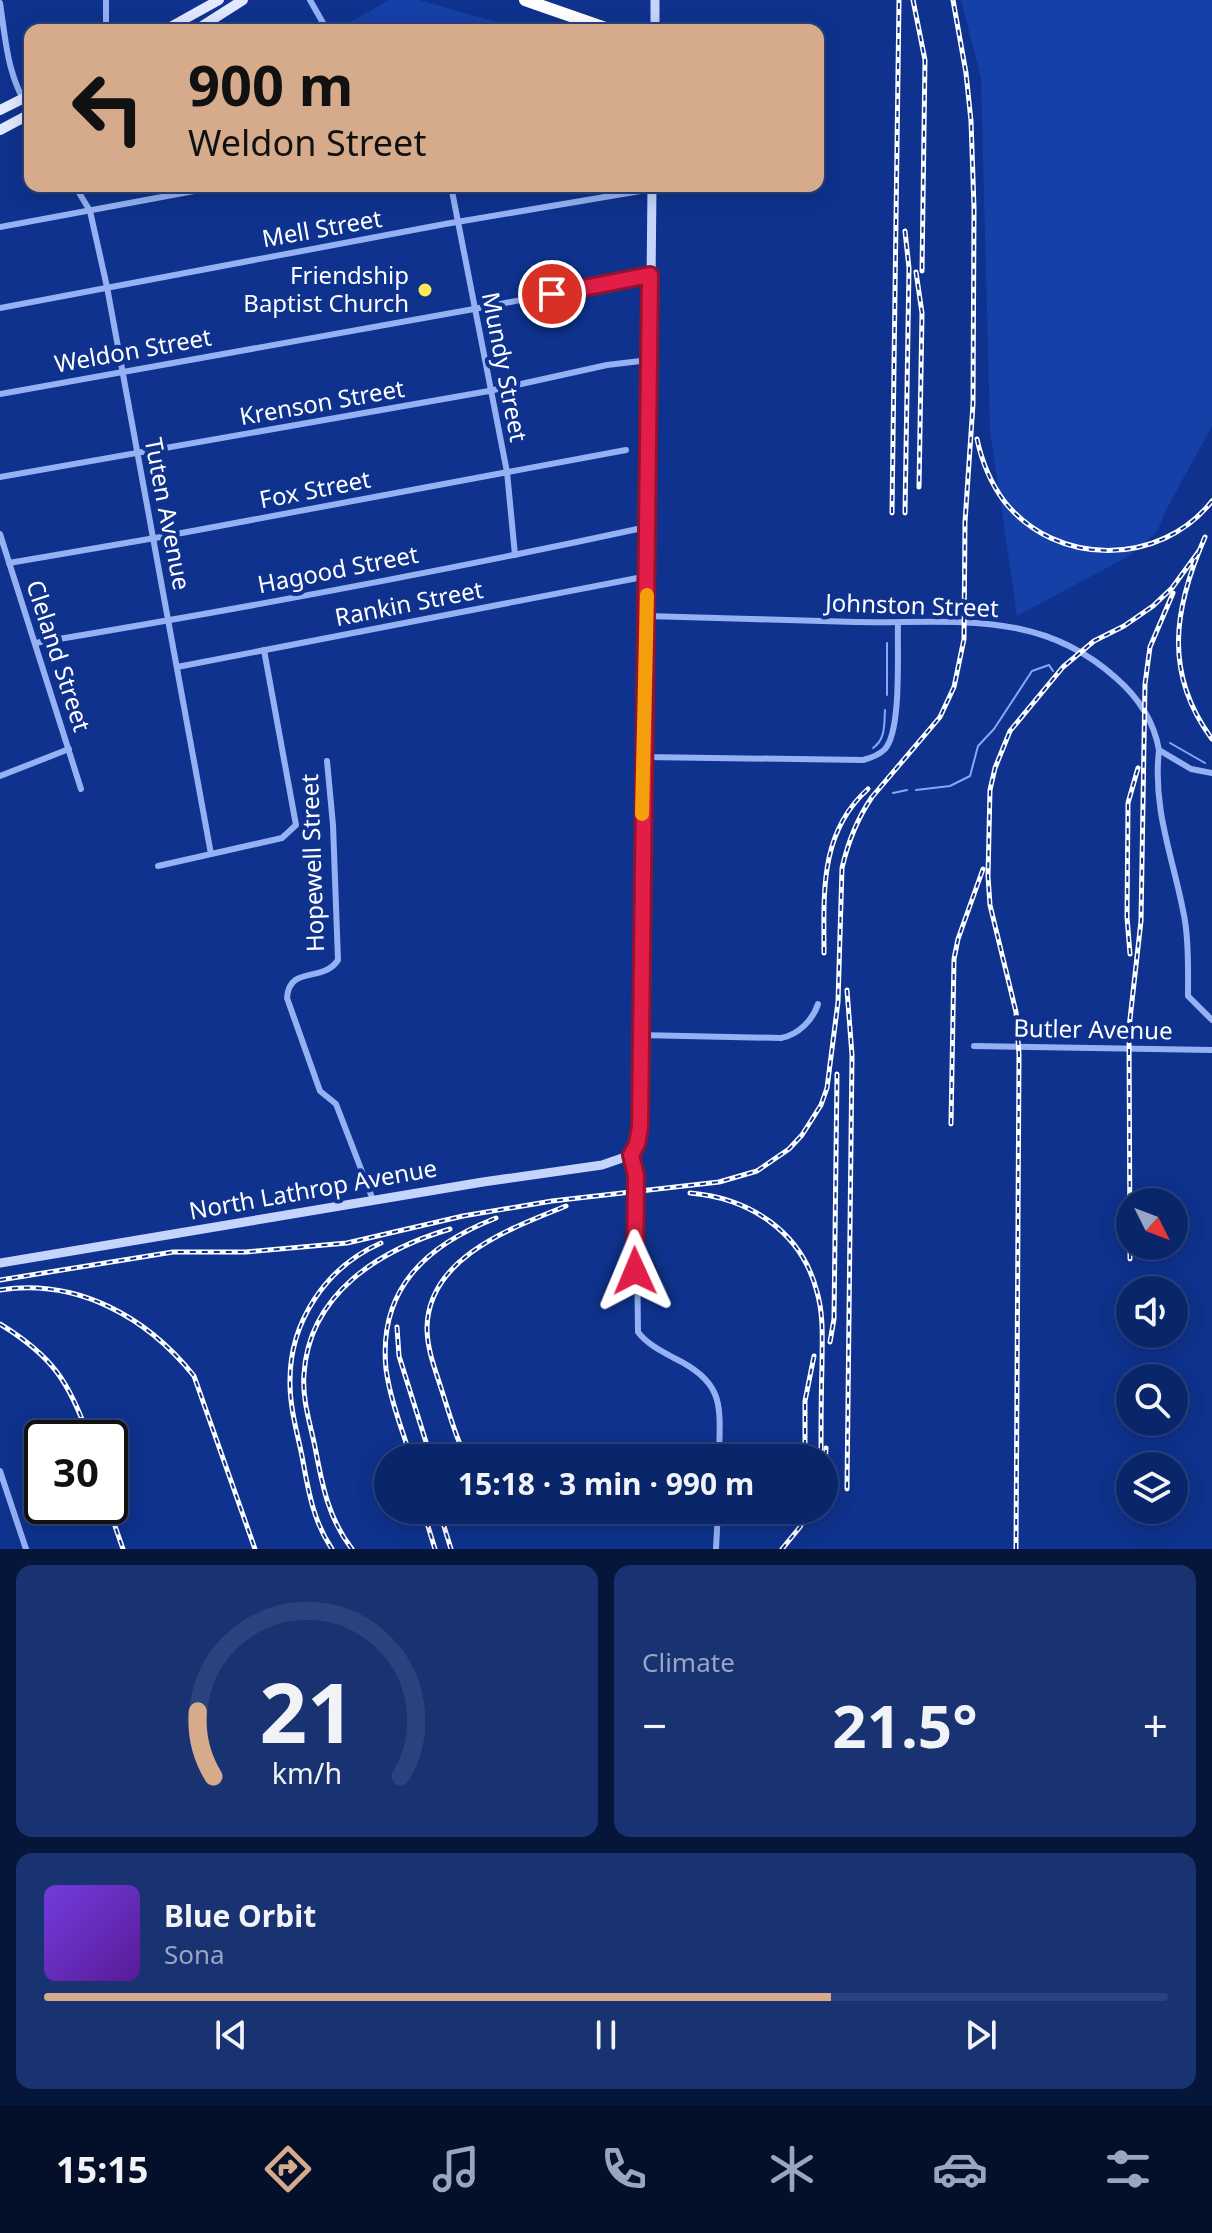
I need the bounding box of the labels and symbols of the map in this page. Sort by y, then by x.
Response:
street label: Mell Street [259,201,384,254]
place label: Friendship Baptist Church [243,258,409,319]
pin [518,260,586,328]
marker: Friendship Baptist Church [416,281,434,299]
street label: Mundy Street [475,289,536,445]
street label: Weldon Street [52,319,214,380]
street label: Krenson Street [237,371,407,432]
street label: Tuten Avenue [138,435,199,593]
street label: Fox Street [256,462,373,515]
street label: Hagood Street [255,537,421,600]
street label: Rankin Street [332,572,486,633]
street label: Cleland Street [19,576,100,736]
street label: Johnston Street [823,585,1000,624]
street label: Hopewell Street [292,773,331,953]
street label: Butler Avenue [1013,1011,1173,1046]
street label: North Lathrop Avenue [186,1150,439,1227]
north arrow [1116,1188,1188,1260]
position arrow [593,1229,677,1313]
speed limit sign: 30 [24,1420,128,1524]

